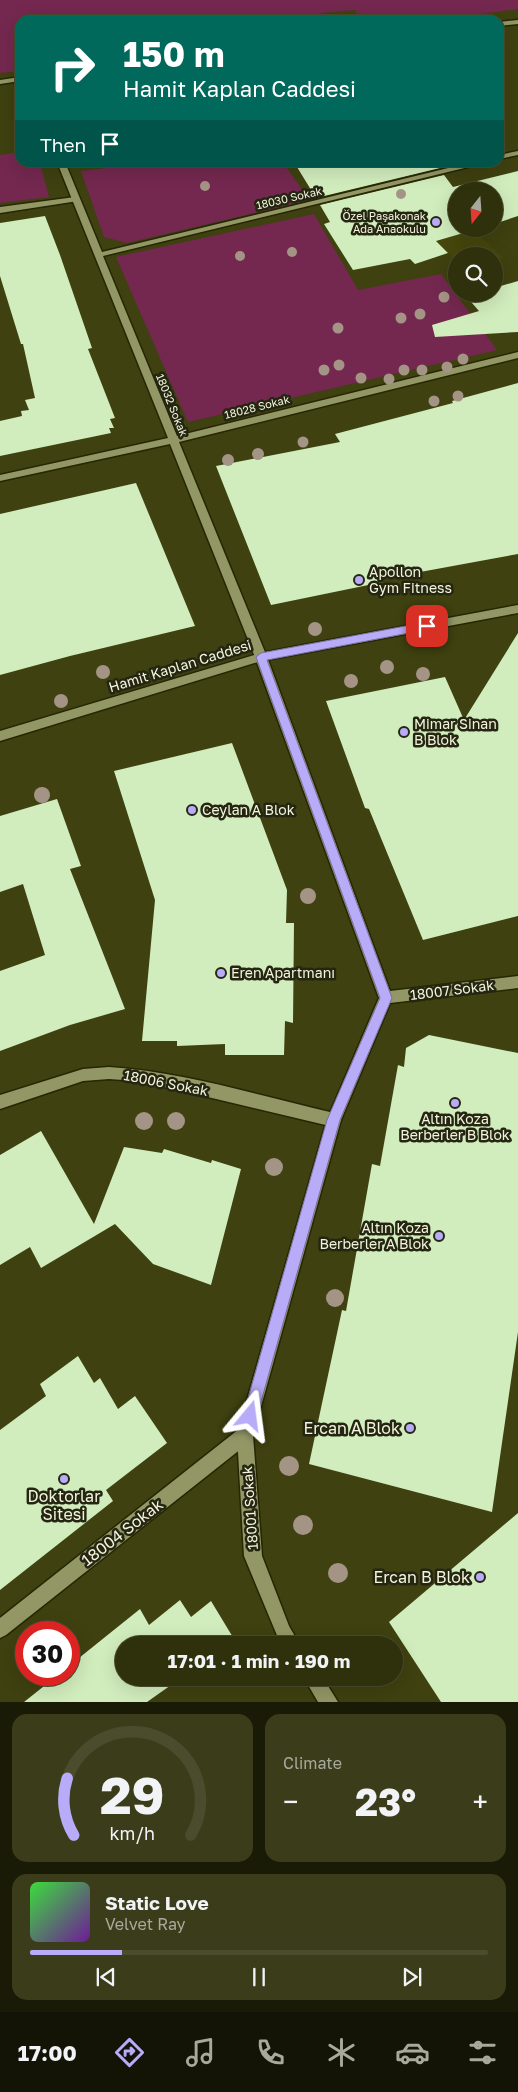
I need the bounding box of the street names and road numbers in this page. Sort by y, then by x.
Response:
street label: 18030 Sokak [255,184,323,211]
street label: 18032 Sokak [154,371,191,438]
street label: 18028 Sokak [223,392,291,421]
street label: Hamit Kaplan Caddesi [106,636,253,695]
street label: 18007 Sokak [409,976,495,1003]
street label: 18006 Sokak [122,1066,210,1099]
street label: 18001 Sokak [238,1465,261,1550]
street label: 18004 Sokak [77,1494,167,1570]

